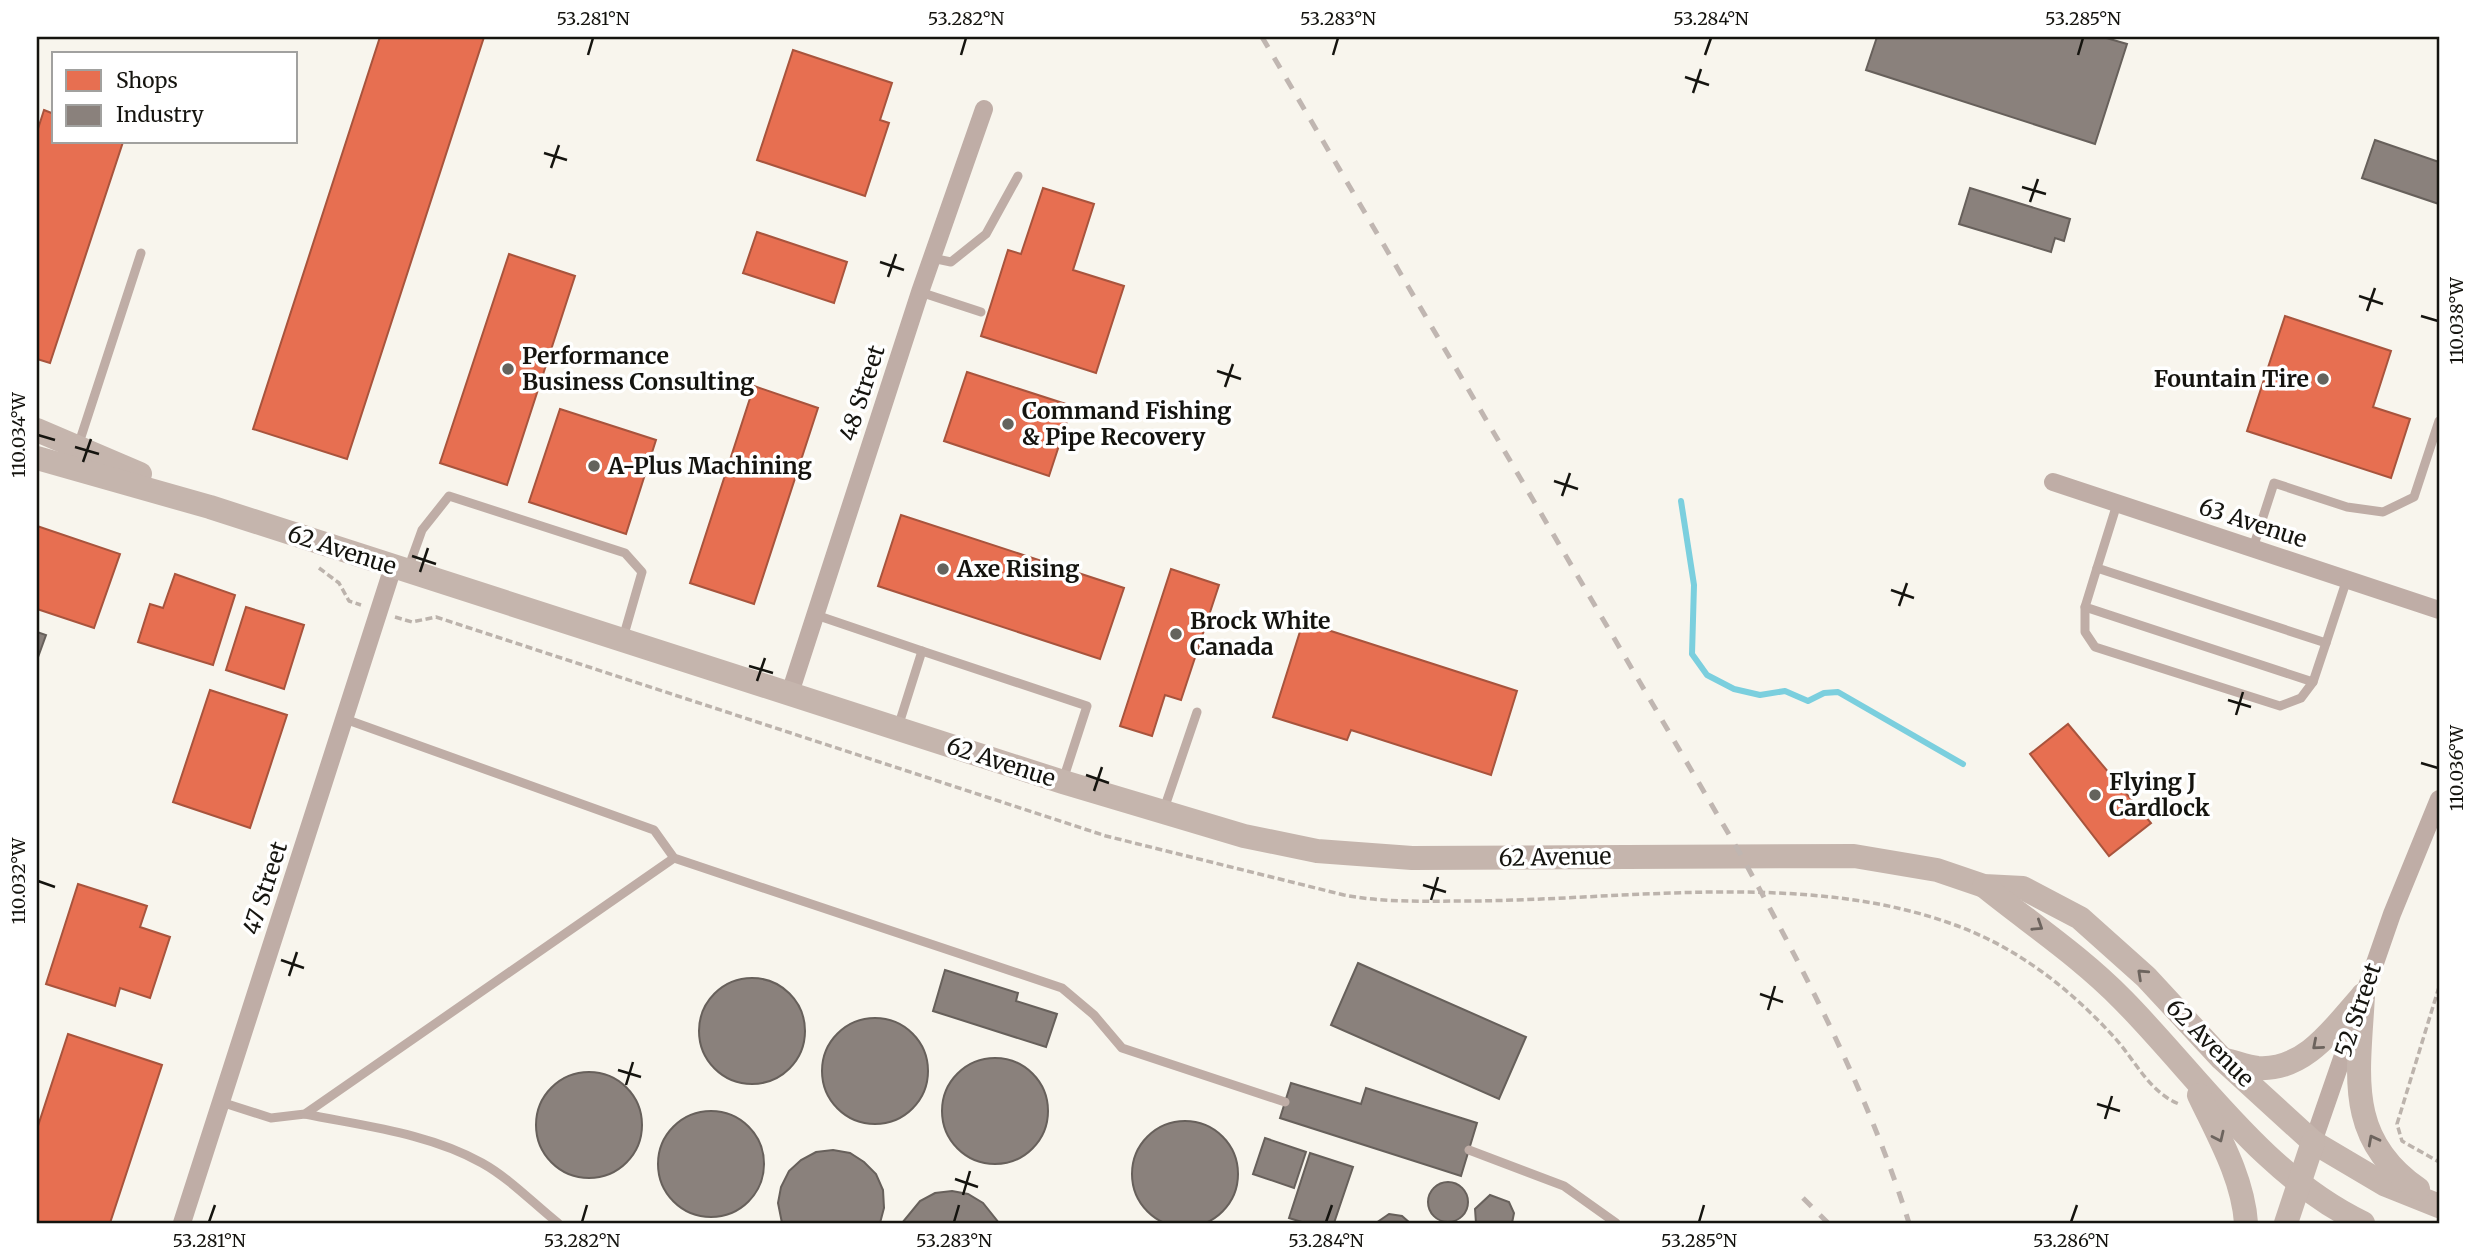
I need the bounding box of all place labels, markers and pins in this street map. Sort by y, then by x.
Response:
place label: Performance Business Consulting [522,341,755,396]
marker: Performance Business Consulting [500,361,516,377]
place label: Fountain Tire [2154,364,2309,393]
marker: Fountain Tire [2315,371,2331,387]
place label: Command Fishing & Pipe Recovery [1022,396,1232,451]
marker: Command Fishing & Pipe Recovery [1000,416,1016,432]
place label: A-Plus Machining [607,451,813,480]
marker: A-Plus Machining [586,458,602,474]
place label: Axe Rising [956,554,1080,583]
marker: Axe Rising [935,561,951,577]
place label: Brock White Canada [1190,606,1330,661]
marker: Brock White Canada [1168,626,1184,642]
place label: Flying J Cardlock [2109,767,2210,822]
marker: Flying J Cardlock [2087,787,2103,803]

